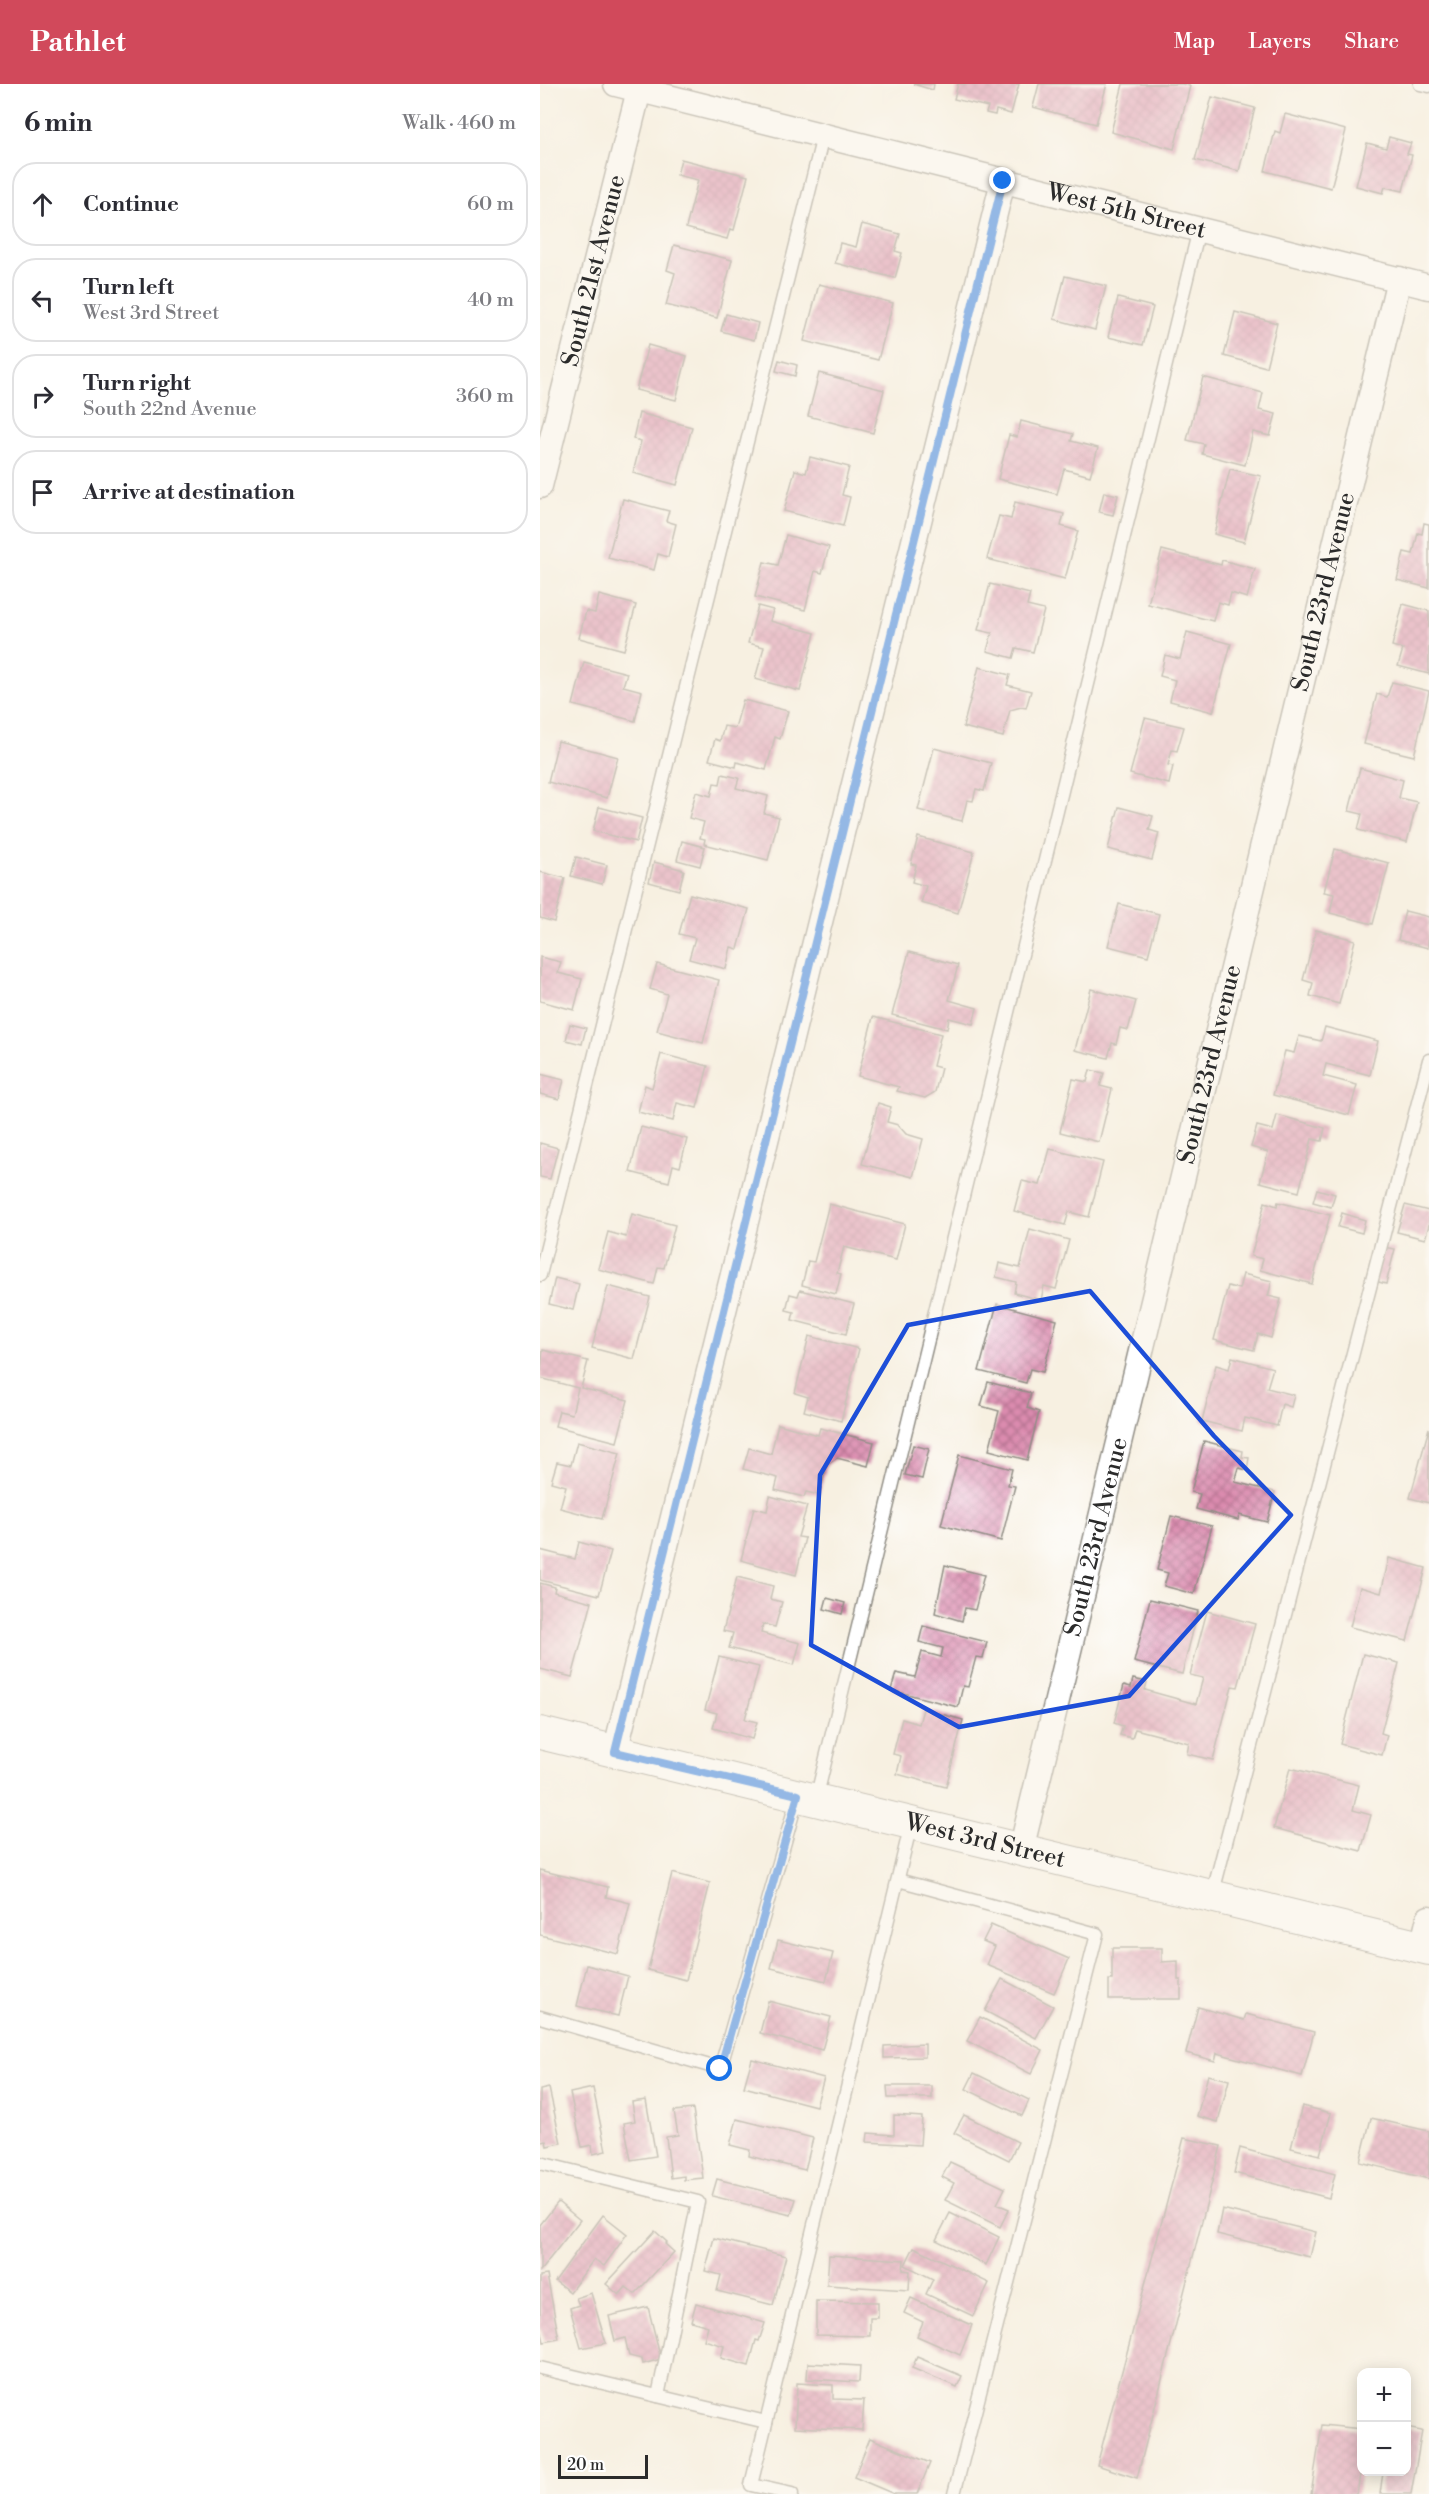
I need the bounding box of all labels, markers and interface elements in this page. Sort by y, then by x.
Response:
text: Pathlet [30,25,126,60]
text: Map [1174,29,1215,55]
text: Layers [1248,29,1311,55]
text: Share [1344,29,1399,55]
text: 6 min [24,107,92,139]
text: Walk · 460 m [402,111,516,136]
route end [989,167,1015,193]
street label: South 21st Avenue [555,172,632,370]
street label: West 5th Street [1043,177,1210,246]
icon: ahead [26,188,59,221]
text: Continue [83,191,179,218]
text: 60 m [467,192,514,217]
text: Turn left [83,274,174,301]
icon: left [26,284,59,317]
text: 40 m [467,288,514,313]
text: West 3rd Street [83,301,219,326]
text: Turn right [83,370,191,397]
icon: right [26,380,59,413]
text: 360 m [456,384,514,409]
text: South 22nd Avenue [83,397,257,422]
icon: arrive [26,476,59,509]
text: Arrive at destination [83,479,295,506]
street label: South 23rd Avenue [1285,489,1362,695]
street label: South 23rd Avenue [1172,962,1248,1167]
street label: South 23rd Avenue [1058,1434,1135,1640]
street label: West 3rd Street [901,1807,1069,1875]
route start [706,2055,732,2081]
map controls [1357,2368,1411,2476]
button: + [1357,2368,1411,2422]
button: − [1357,2422,1411,2476]
scale bar [558,2452,648,2480]
text: 20 m [567,2455,604,2475]

